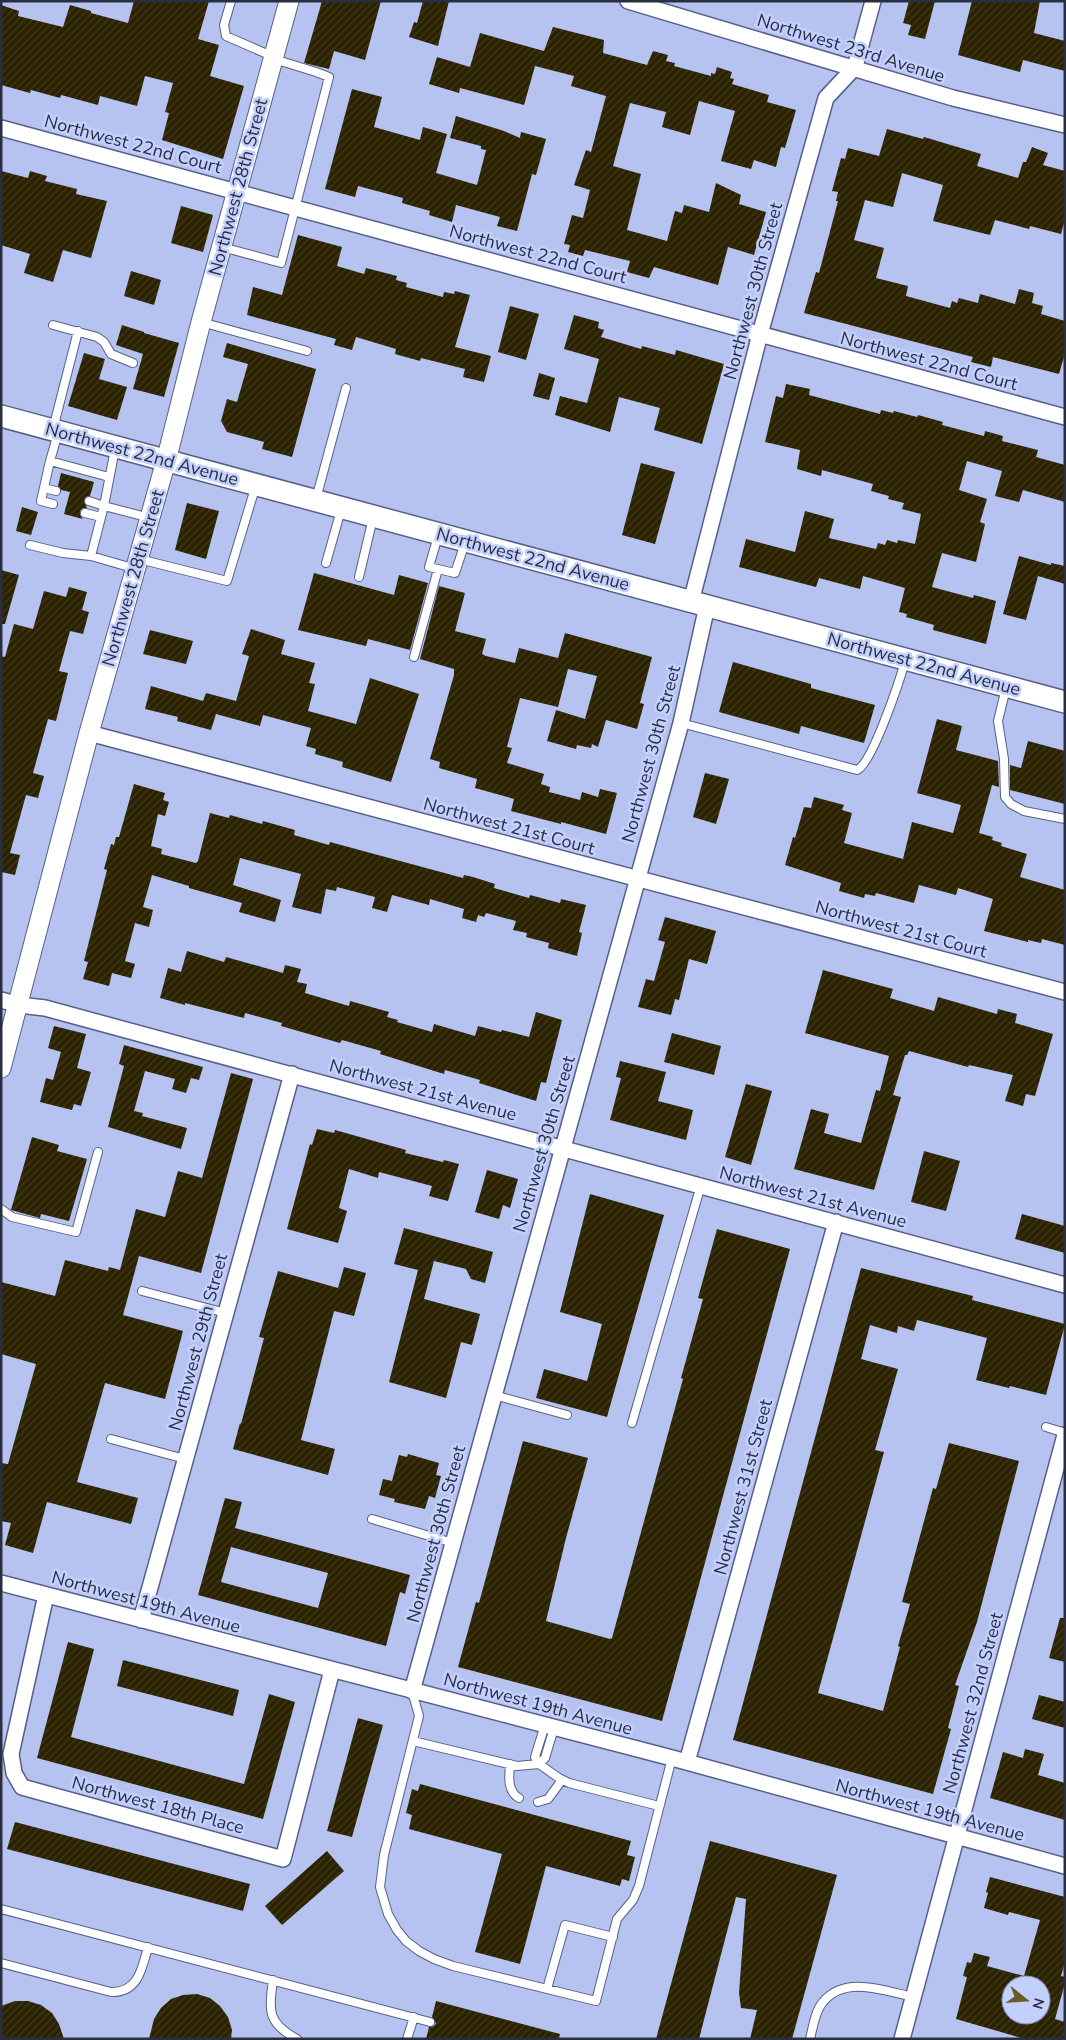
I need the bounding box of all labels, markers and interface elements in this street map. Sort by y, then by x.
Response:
street label: Northwest 23rd Avenue [754,8,948,88]
street label: Northwest 28th Street [203,95,273,278]
street label: Northwest 22nd Court [42,109,225,179]
street label: Northwest 30th Street [718,199,788,382]
street label: Northwest 22nd Court [447,219,630,289]
street label: Northwest 22nd Court [838,326,1021,396]
street label: Northwest 22nd Avenue [43,417,241,491]
street label: Northwest 28th Street [96,486,170,669]
street label: Northwest 22nd Avenue [434,522,632,596]
street label: Northwest 22nd Avenue [825,627,1023,701]
street label: Northwest 30th Street [616,662,686,845]
street label: Northwest 21st Court [421,792,598,861]
street label: Northwest 21st Court [813,895,990,964]
street label: Northwest 30th Street [507,1052,581,1235]
street label: Northwest 21st Avenue [327,1053,519,1127]
street label: Northwest 21st Avenue [717,1160,909,1234]
street label: Northwest 29th Street [163,1250,233,1433]
street label: Northwest 31st Street [708,1396,778,1578]
street label: Northwest 30th Street [401,1442,471,1625]
street label: Northwest 19th Avenue [49,1565,243,1639]
street label: Northwest 32nd Street [937,1609,1009,1796]
street label: Northwest 19th Avenue [441,1667,635,1741]
street label: Northwest 18th Place [69,1770,247,1840]
street label: Northwest 19th Avenue [833,1773,1027,1847]
north arrow [1001,1975,1051,2025]
text: N [1027,1996,1049,2011]

